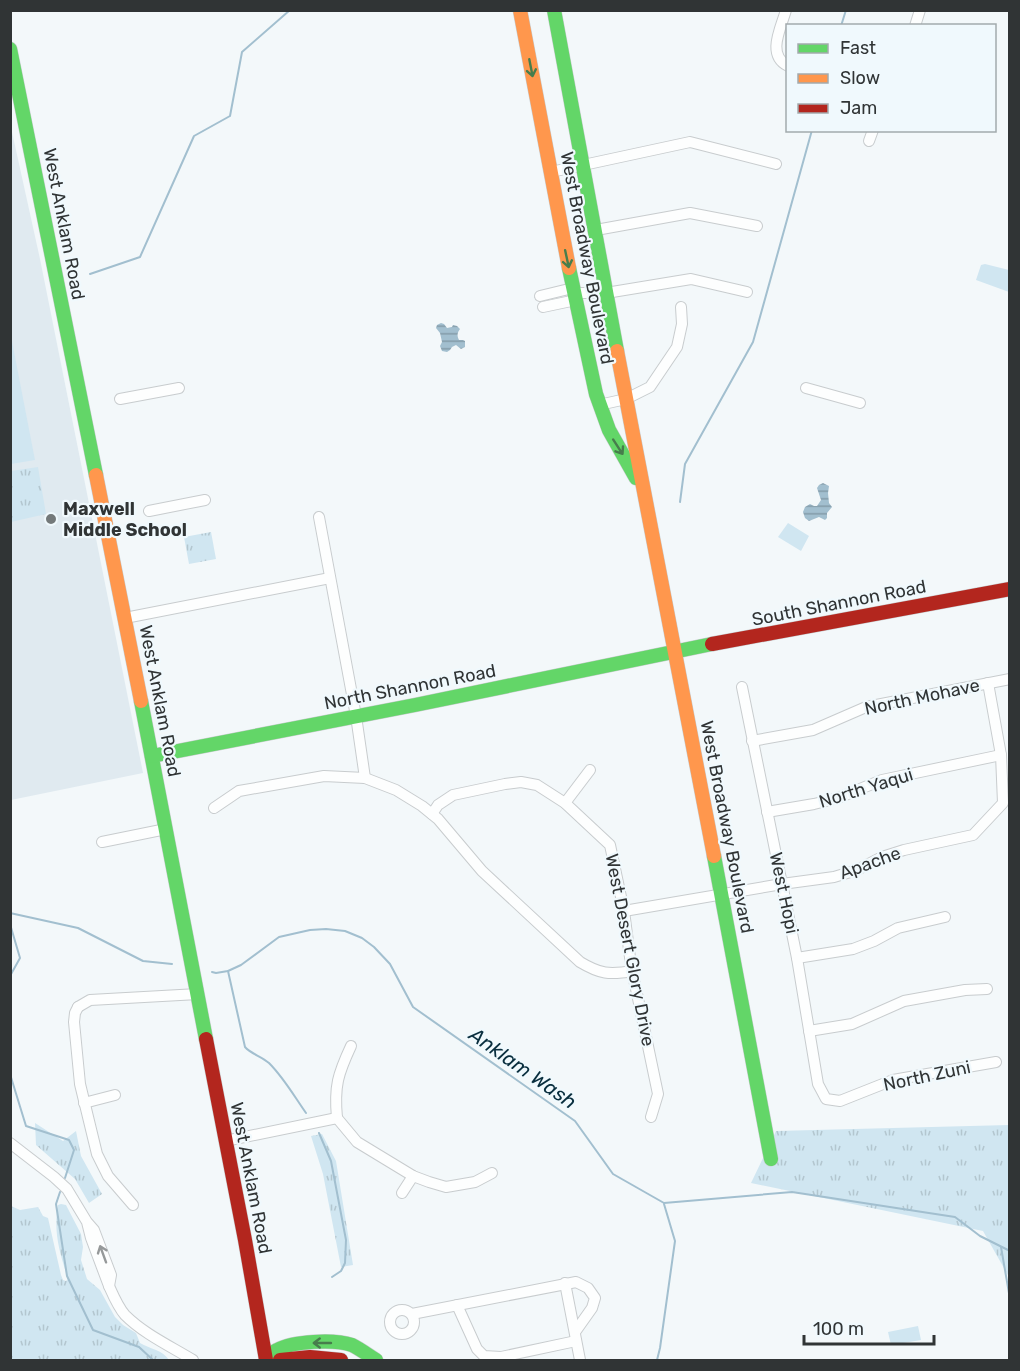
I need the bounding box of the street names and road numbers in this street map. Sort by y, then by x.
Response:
street label: West Anklam Road [39,146,89,302]
street label: West Broadway Boulevard [556,150,618,366]
street label: South Shannon Road [750,575,928,631]
street label: West Anklam Road [135,623,185,779]
street label: North Shannon Road [322,660,498,714]
street label: North Mohave [862,674,982,720]
street label: West Broadway Boulevard [696,719,758,935]
street label: North Yaqui [816,763,916,813]
street label: Apache [836,842,904,884]
street label: West Hopi [765,850,803,936]
street label: West Desert Glory Drive [601,852,659,1048]
street label: North Zuni [881,1056,973,1096]
street label: West Anklam Road [226,1100,276,1256]

